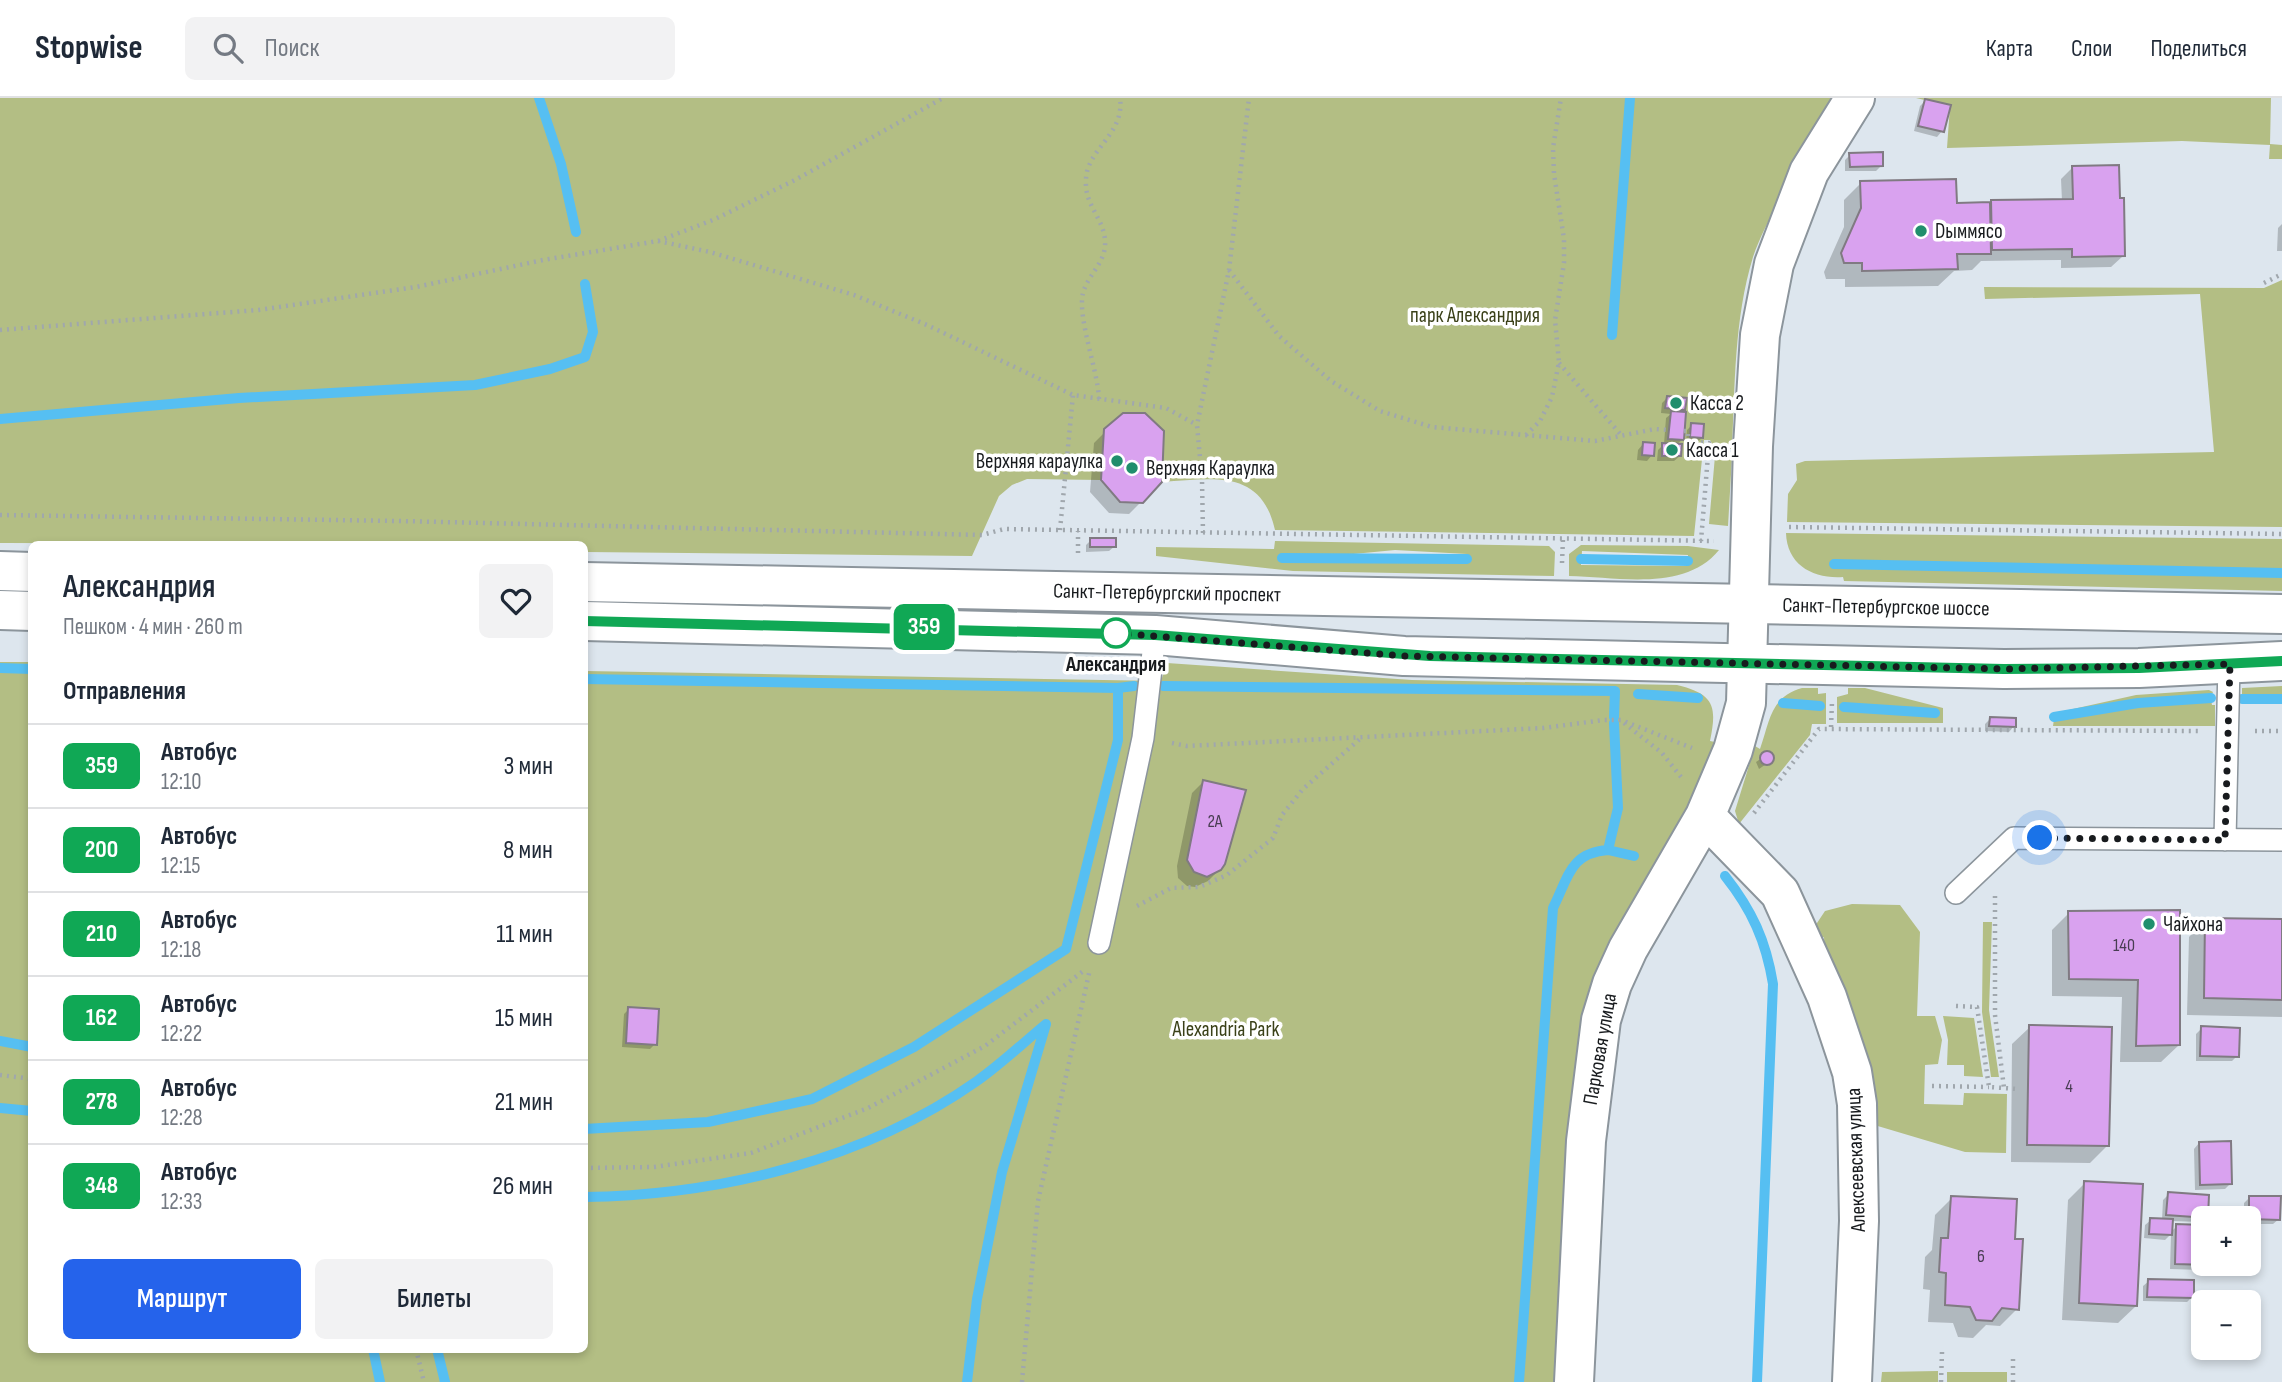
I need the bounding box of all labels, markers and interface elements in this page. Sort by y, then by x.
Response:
search box [185,17,675,80]
text: Stopwise [35,28,143,68]
icon: search [209,29,247,67]
text: Поиск [265,33,319,64]
text: Карта [1986,34,2033,63]
text: Слои [2071,34,2112,63]
text: Поделиться [2150,34,2247,63]
place label: Dыммясо [1935,219,2003,244]
marker: Dыммясо [1913,223,1929,239]
park label: парк Александрия [1410,303,1540,328]
place label: Касса 2 [1690,391,1744,416]
marker: Касса 2 [1668,395,1684,411]
place label: Касса 1 [1686,438,1739,463]
marker: Касса 1 [1664,442,1680,458]
place label: Верхняя караулка [976,449,1103,474]
marker: Верхняя караулка [1109,453,1125,469]
place label: Верхняя Караулка [1146,456,1275,481]
marker: Верхняя Караулка [1124,460,1140,476]
button: heart [479,564,553,638]
text: Александрия [63,567,215,607]
street label: Санкт-Петербургский проспект [1053,579,1281,607]
street label: Санкт-Петербургское шоссе [1782,593,1990,621]
line badge: 359 [884,604,964,650]
text: 359 [908,612,940,641]
text: Пешком · 4 мин · 260 m [63,613,243,641]
marker: Александрия [1101,618,1131,648]
place label: Александрия [1065,652,1166,677]
text: Отправления [63,676,186,707]
text: Автобус [161,737,237,768]
text: 359 [85,751,118,780]
text: 3 мин [504,751,553,782]
text: 12:10 [161,768,201,796]
house number: 2А [1207,811,1223,832]
your location [2022,820,2057,855]
text: Автобус [161,821,237,852]
text: 200 [85,835,118,864]
text: 8 мин [503,835,553,866]
text: 12:15 [161,852,200,880]
text: Автобус [161,905,237,936]
place label: Чайхона [2163,912,2223,937]
marker: Чайхона [2141,916,2157,932]
text: 210 [86,919,117,948]
text: 11 мин [496,919,553,950]
house number: 140 [2113,935,2135,956]
text: 12:18 [161,936,201,964]
text: Автобус [161,989,237,1020]
street label: Парковая улица [1578,991,1622,1107]
text: 162 [86,1003,117,1032]
text: 15 мин [495,1003,553,1034]
park label: Alexandria Park [1171,1017,1280,1042]
text: 12:22 [161,1020,202,1048]
text: Автобус [161,1073,237,1104]
house number: 4 [2065,1076,2073,1097]
text: 278 [85,1087,118,1116]
text: 21 мин [495,1087,553,1118]
street label: Алексеевская улица [1841,1088,1871,1233]
text: 12:28 [161,1104,203,1132]
text: Автобус [161,1157,237,1188]
text: 348 [85,1171,118,1200]
text: 26 мин [492,1171,553,1202]
text: 12:33 [161,1188,202,1216]
map controls [2191,1206,2261,1360]
button: + [2191,1206,2261,1276]
house number: 6 [1977,1246,1985,1267]
button: Маршрут [63,1259,301,1339]
button: Билеты [315,1259,553,1339]
button: − [2191,1290,2261,1360]

